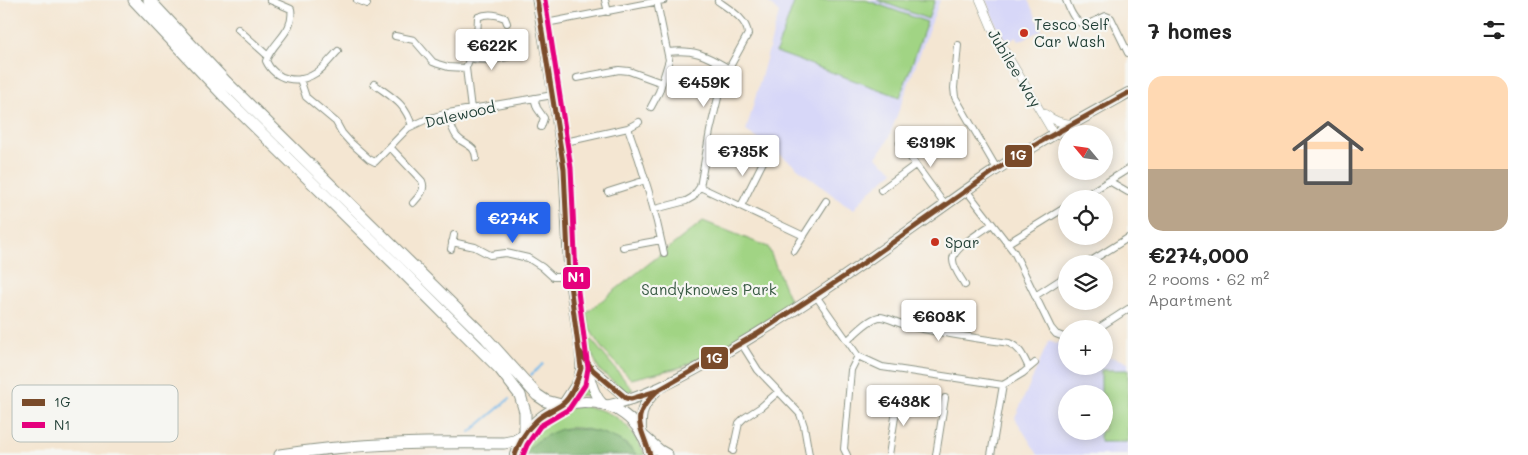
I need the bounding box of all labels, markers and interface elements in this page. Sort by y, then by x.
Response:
place label: Tesco Self Car Wash [1034,14,1110,51]
icon: filters [1480,16,1508,44]
text: 7 homes [1148,17,1232,44]
street label: Jubilee Way [984,25,1046,111]
marker: Tesco Self Car Wash [1018,27,1030,39]
pin: €622K [457,28,527,71]
text: €622K [466,34,518,55]
pin: €459K [669,66,739,108]
text: €459K [678,71,730,92]
street label: Dalewood [423,96,497,132]
icon: home [1283,108,1373,198]
north arrow [1058,125,1112,180]
map controls [1058,125,1113,440]
pin: €319K [896,126,966,168]
text: €319K [906,131,956,152]
pin: €735K [708,134,778,177]
text: €735K [717,140,769,161]
line badge: 1G [1004,144,1033,168]
text: 1G [1010,145,1027,164]
button: locate [1058,190,1113,245]
pin: €274K [478,202,548,244]
text: €274K [487,207,539,228]
place label: Spar [945,232,980,252]
marker: Spar [929,236,941,248]
text: €274,000 [1148,241,1249,268]
button: layers [1058,255,1113,310]
line badge: N1 [562,266,591,290]
text: N1 [568,267,584,286]
text: 2 rooms · 62 m² [1148,268,1269,289]
park label: Sandyknowes Park [641,279,777,299]
text: Apartment [1148,289,1233,310]
pin: €608K [904,300,974,342]
text: €608K [912,305,966,326]
button: + [1058,320,1113,375]
line badge: 1G [700,346,729,370]
text: 1G [706,348,723,367]
pin: €438K [869,384,939,427]
legend [12,385,178,442]
button: − [1058,385,1113,440]
text: €438K [877,390,931,411]
text: 1G [54,392,71,411]
text: N1 [54,415,71,434]

